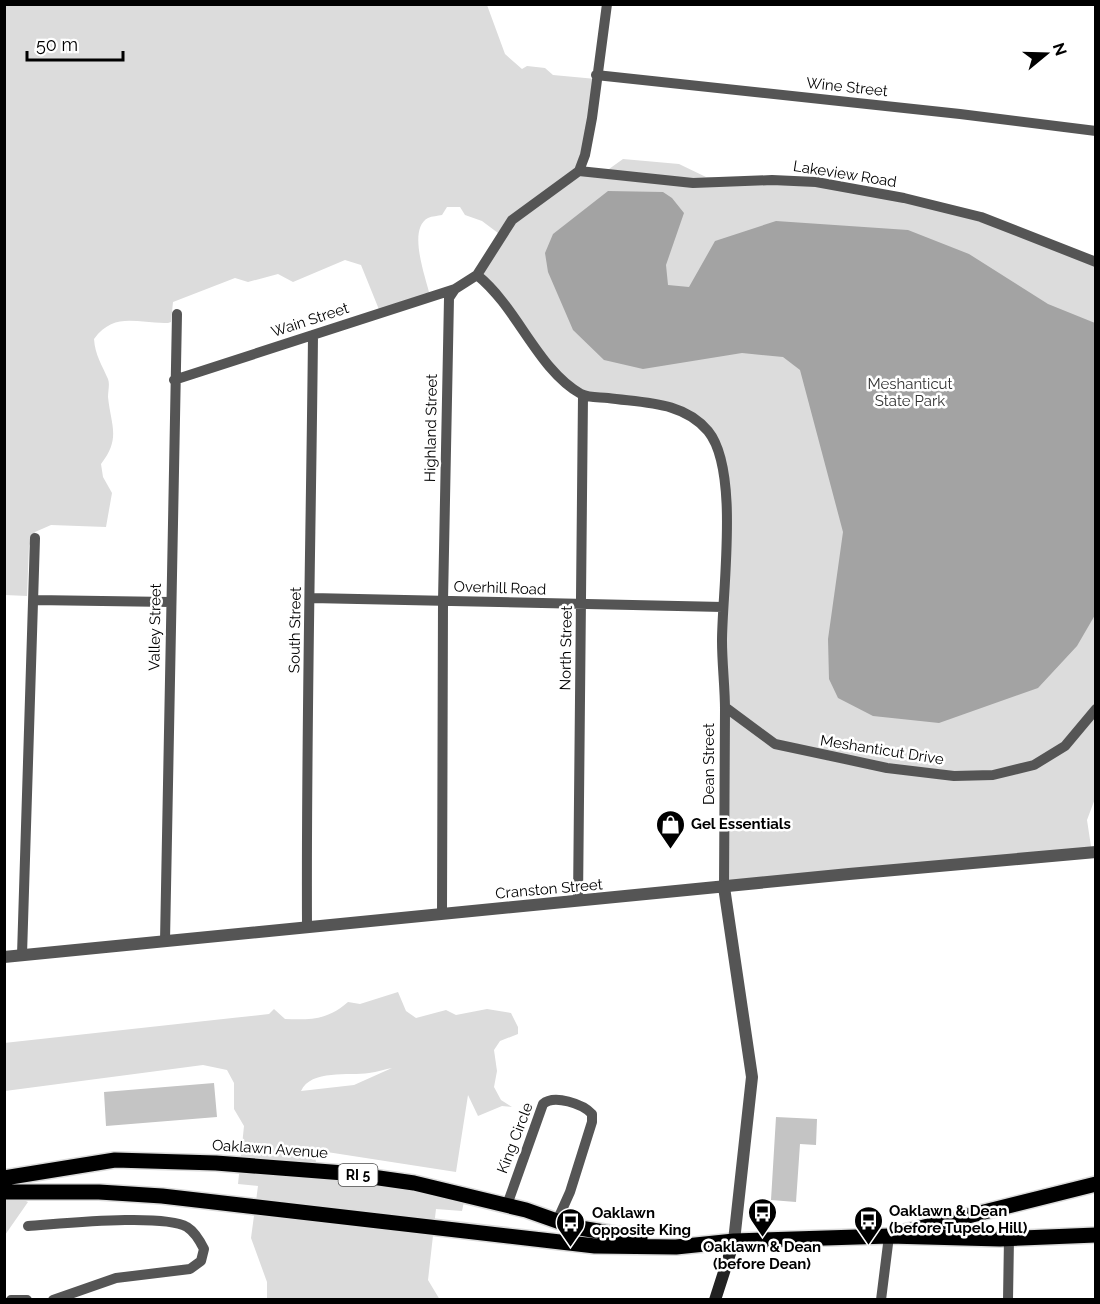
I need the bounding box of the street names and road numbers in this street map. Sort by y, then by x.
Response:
street label: Wine Street [805,74,889,100]
street label: Lakeview Road [792,157,898,191]
street label: Wain Street [269,299,351,341]
street label: Highland Street [421,374,441,482]
street label: Overhill Road [453,577,547,599]
street label: Valley Street [145,583,165,671]
street label: South Street [285,587,305,673]
street label: North Street [556,605,576,691]
street label: Dean Street [700,723,718,805]
street label: Meshanticut Drive [819,731,945,769]
street label: Cranston Street [495,875,603,903]
street label: King Circle [493,1100,537,1176]
street label: Oaklawn Avenue [211,1136,329,1162]
road number: RI 5 [338,1164,378,1186]

